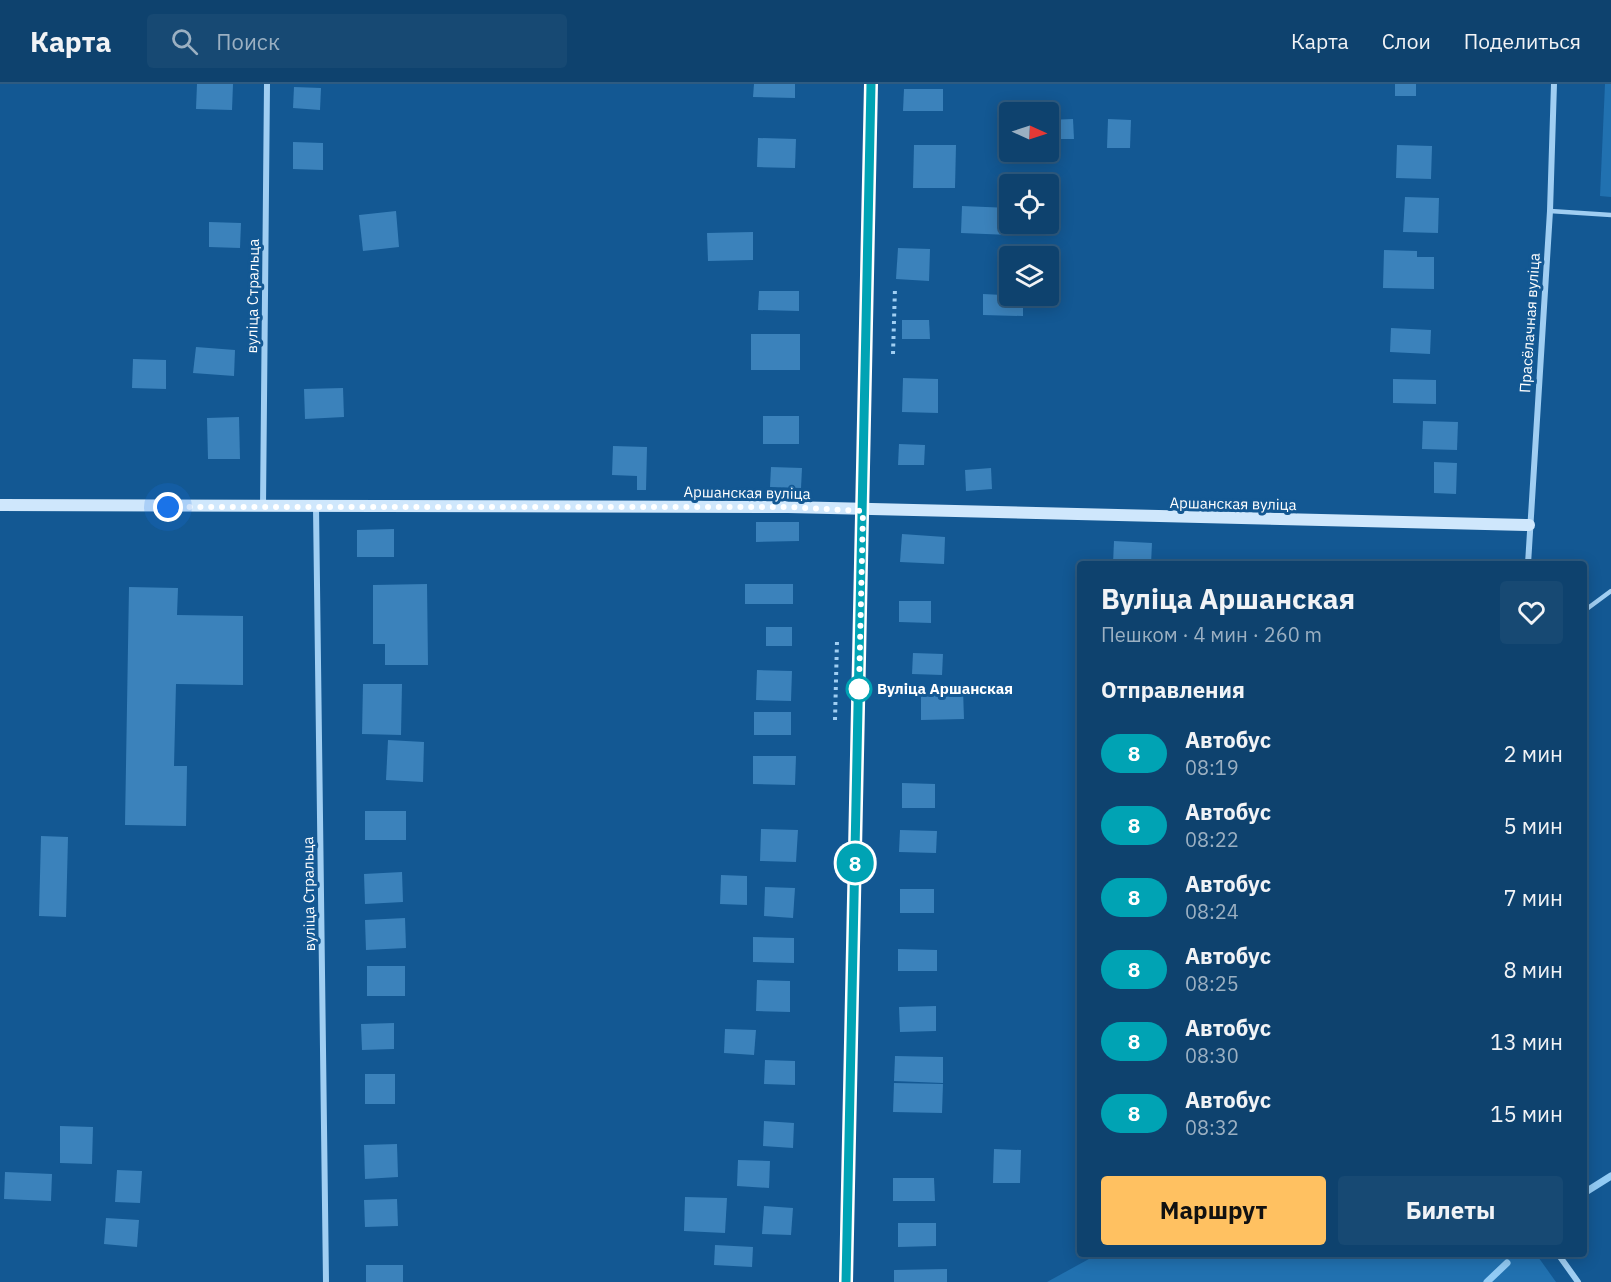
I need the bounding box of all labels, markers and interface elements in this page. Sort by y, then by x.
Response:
search box [147,14,567,68]
text: Карта [30,23,111,60]
icon: search [168,25,201,58]
text: Поиск [216,27,280,56]
text: Карта [1291,27,1349,55]
text: Слои [1382,27,1431,55]
text: Поделиться [1464,27,1581,55]
north arrow [999,102,1059,162]
map controls [999,102,1059,306]
button: locate [999,174,1059,234]
street label: вуліца Стральца [242,238,263,354]
button: layers [999,246,1059,306]
street label: Прасёлачная вуліца [1515,252,1544,394]
street label: Аршанская вуліца [683,482,811,503]
your location [153,492,183,522]
street label: Аршанская вуліца [1169,493,1297,514]
text: Вуліца Аршанская [1101,580,1355,617]
button: heart [1500,581,1563,644]
text: Пешком · 4 мин · 260 m [1101,621,1322,648]
text: Отправления [1101,675,1245,704]
marker: Вуліца Аршанская [846,676,872,702]
place label: Вуліца Аршанская [877,679,1013,698]
text: Автобус [1185,725,1271,754]
text: 8 [1128,739,1140,767]
text: 2 мин [1503,739,1563,768]
text: 08:19 [1185,754,1239,781]
text: Автобус [1185,797,1271,826]
text: 8 [1128,811,1140,839]
text: 5 мин [1503,811,1563,840]
text: 08:22 [1185,826,1239,853]
street label: вуліца Стральца [298,836,319,952]
line badge: 8 [836,844,874,882]
text: 8 [849,849,861,877]
text: Автобус [1185,869,1271,898]
text: 8 [1128,883,1140,911]
text: 7 мин [1503,883,1563,912]
text: 08:24 [1185,898,1239,925]
text: Автобус [1185,941,1271,970]
text: 8 [1128,955,1140,983]
text: 8 мин [1503,955,1563,984]
text: 08:25 [1185,970,1239,997]
text: Автобус [1185,1013,1271,1042]
text: 8 [1128,1027,1140,1055]
text: 13 мин [1490,1027,1563,1056]
text: 08:30 [1185,1042,1239,1069]
text: Автобус [1185,1085,1271,1114]
text: 8 [1128,1099,1140,1127]
text: 15 мин [1490,1099,1563,1128]
text: 08:32 [1185,1114,1239,1141]
button: Маршрут [1101,1176,1326,1245]
button: Билеты [1338,1176,1563,1245]

